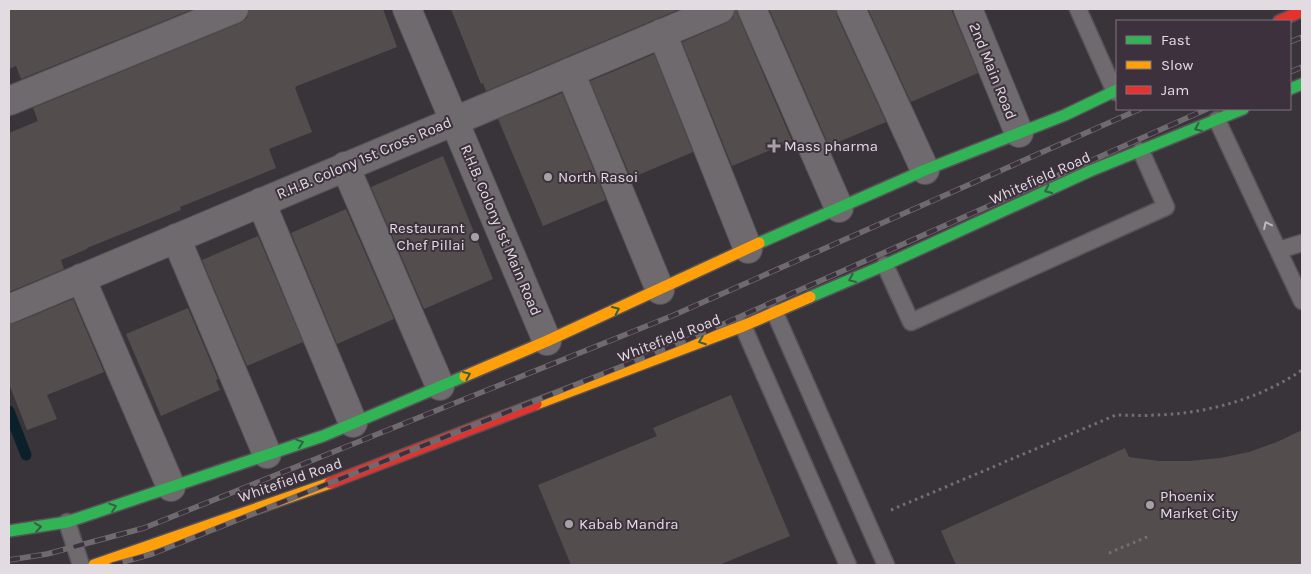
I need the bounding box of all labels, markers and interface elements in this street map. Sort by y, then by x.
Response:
street label: 2nd Main Road [965,20,1021,122]
legend [1116,20,1291,110]
text: Fast [1161,31,1191,49]
text: Slow [1161,56,1193,74]
text: Jam [1161,81,1189,99]
street label: R.H.B. Colony 1st Cross Road [274,113,454,203]
one-way arrow [1194,121,1203,132]
place label: Mass pharma [784,137,878,155]
marker: Mass pharma [768,140,780,152]
street label: R.H.B. Colony 1st Main Road [457,142,545,318]
street label: Whitefield Road [987,148,1093,208]
place label: North Rasoi [558,168,638,186]
marker: North Rasoi [542,171,554,183]
one-way arrow [1044,184,1053,194]
place label: Restaurant Chef Pillai [389,219,465,254]
one-way arrow [1263,221,1273,230]
marker: Restaurant Chef Pillai [469,231,481,243]
one-way arrow [848,273,857,284]
one-way arrow [611,306,620,316]
street label: Whitefield Road [615,310,723,366]
one-way arrow [698,335,707,345]
one-way arrow [462,371,471,381]
one-way arrow [296,439,304,449]
street label: Whitefield Road [236,454,344,506]
place label: Phoenix Market City [1160,487,1238,522]
marker: Phoenix Market City [1144,499,1156,511]
one-way arrow [109,503,117,513]
place label: Kabab Mandra [579,515,679,533]
marker: Kabab Mandra [563,518,575,530]
one-way arrow [34,522,42,532]

